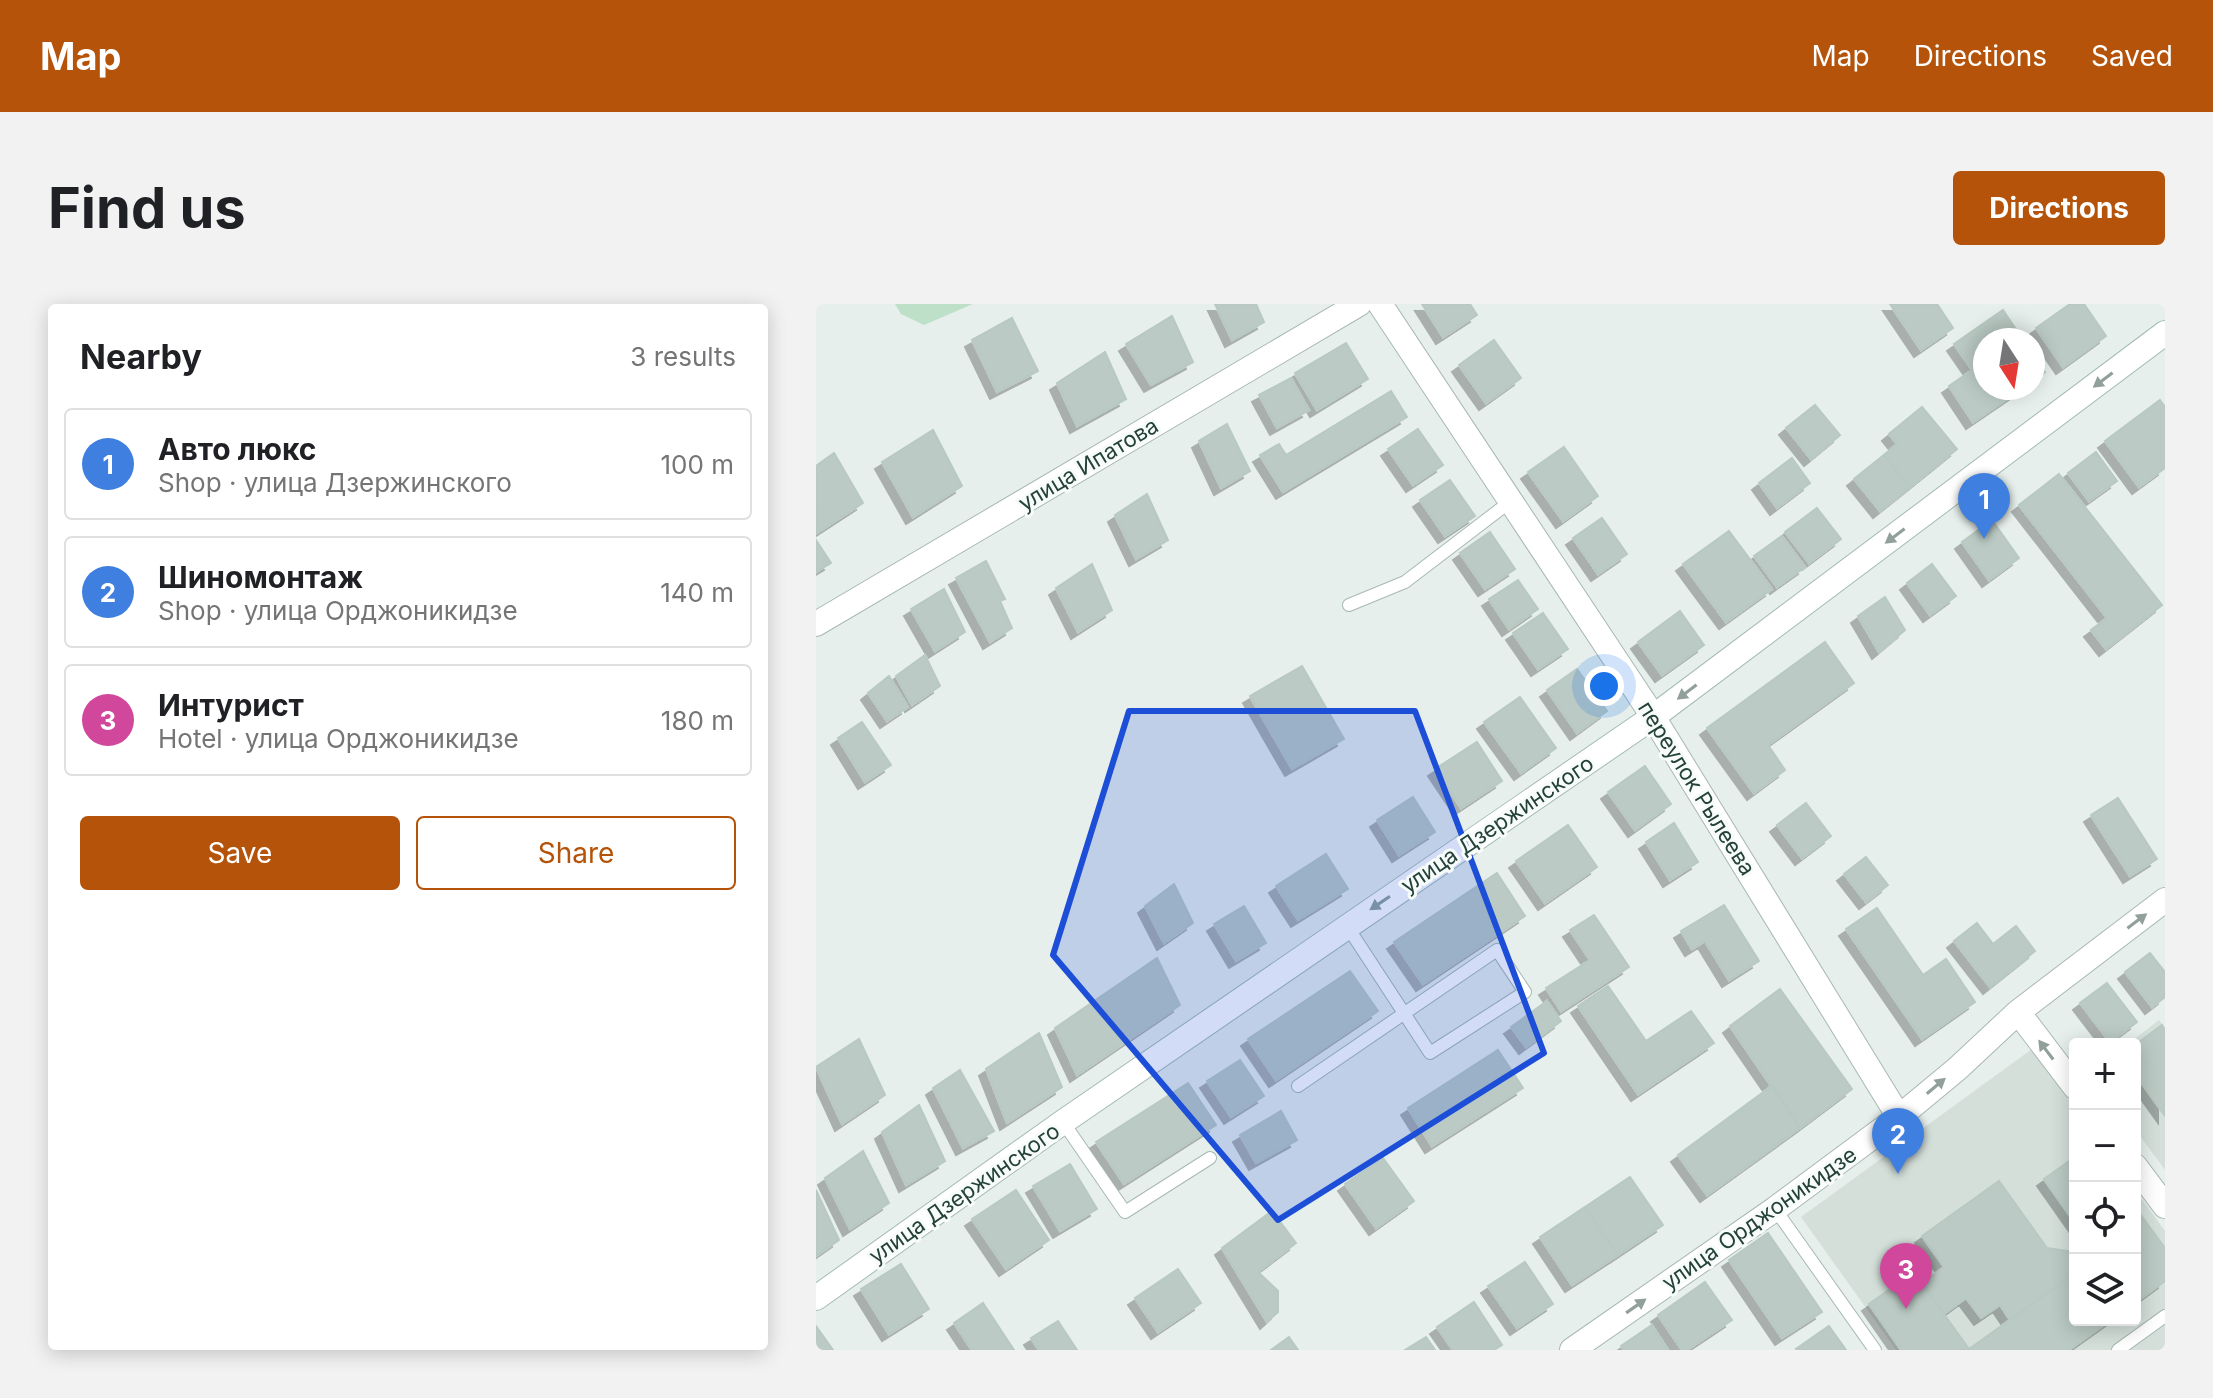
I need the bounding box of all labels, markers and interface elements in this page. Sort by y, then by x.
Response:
text: Map [40,33,121,79]
text: Map [1811,39,1870,73]
text: Directions [1914,39,2047,73]
text: Saved [2091,39,2173,73]
button: Directions [1953,171,2165,245]
text: Find us [48,174,246,242]
north arrow [1973,328,2045,400]
text: Nearby [80,336,202,377]
text: 3 results [630,341,736,372]
one-way arrow [2092,372,2113,387]
street label: улица Ипатова [1013,412,1163,516]
text: Авто люкс [158,431,316,467]
text: 1 [102,449,114,480]
text: 100 m [661,449,734,480]
text: Shop · улица Дзержинского [158,467,512,498]
pin: 1 [1958,473,2010,539]
one-way arrow [1884,528,1905,543]
text: Шиномонтаж [158,559,363,595]
text: 2 [100,577,116,608]
text: 140 m [660,577,734,608]
text: Shop · улица Орджоникидзе [158,595,518,626]
your location [1584,666,1624,706]
one-way arrow [1677,684,1697,700]
text: Интурист [158,687,304,723]
street label: переулок Рылеева [1633,696,1761,880]
text: 3 [100,705,116,736]
text: 180 m [661,705,734,736]
text: Hotel · улица Орджоникидзе [158,723,519,754]
street label: улица Дзержинского [1396,750,1598,898]
button: Save [80,816,400,890]
button: Share [416,816,736,890]
one-way arrow [1370,895,1391,910]
one-way arrow [2126,914,2147,930]
map controls [2069,1038,2141,1326]
button: + [2069,1038,2141,1110]
one-way arrow [2039,1040,2055,1060]
one-way arrow [1926,1079,1946,1095]
pin: 2 [1872,1108,1924,1174]
button: − [2069,1110,2141,1182]
street label: улица Дзержинского [864,1117,1064,1269]
street label: улица Орджоникидзе [1657,1141,1861,1295]
button: locate [2069,1182,2141,1254]
pin: 3 [1880,1243,1932,1309]
button: layers [2069,1254,2141,1326]
one-way arrow [1625,1299,1646,1314]

